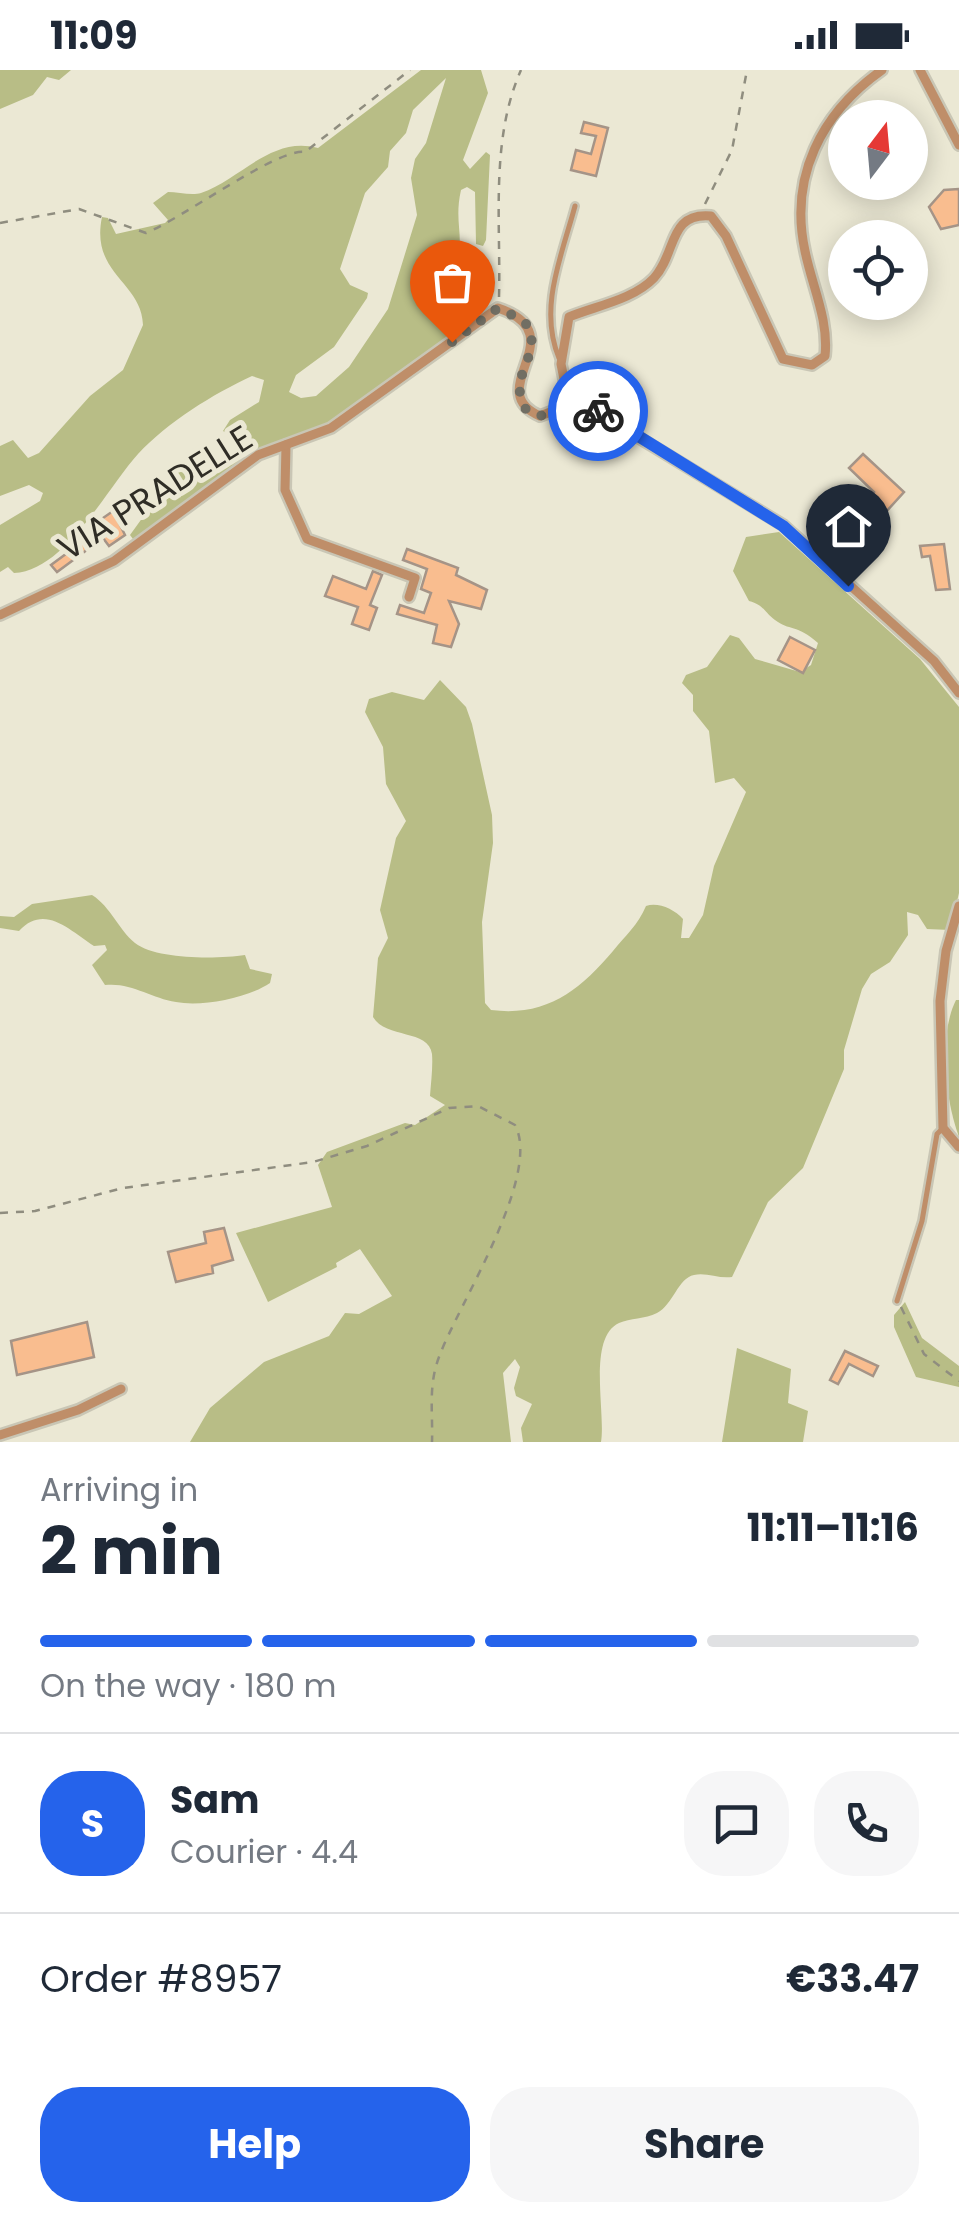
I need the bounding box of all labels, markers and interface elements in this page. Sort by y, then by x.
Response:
text: 11:09 [50,9,138,62]
north arrow [828,100,928,200]
map controls [828,100,928,320]
button: locate [828,220,928,320]
pin [410,240,495,343]
icon: bag [425,255,480,310]
courier [548,361,648,461]
icon: bike [571,384,626,439]
street label: VIA PRADELLE [48,413,262,572]
pin [806,484,891,587]
icon: home [821,499,876,554]
text: Arriving in [40,1467,198,1512]
text: 11:11–11:16 [747,1501,919,1554]
text: 2 min [40,1506,223,1597]
text: On the way · 180 m [40,1663,336,1708]
button: chat [684,1771,789,1876]
button: phone [814,1771,919,1876]
text: Sam [170,1773,259,1826]
text: S [81,1797,104,1850]
text: Courier · 4.4 [170,1829,358,1874]
text: Order #8957 [40,1952,282,2005]
text: €33.47 [786,1952,919,2005]
button: Help [40,2087,470,2202]
button: Share [490,2087,919,2202]

